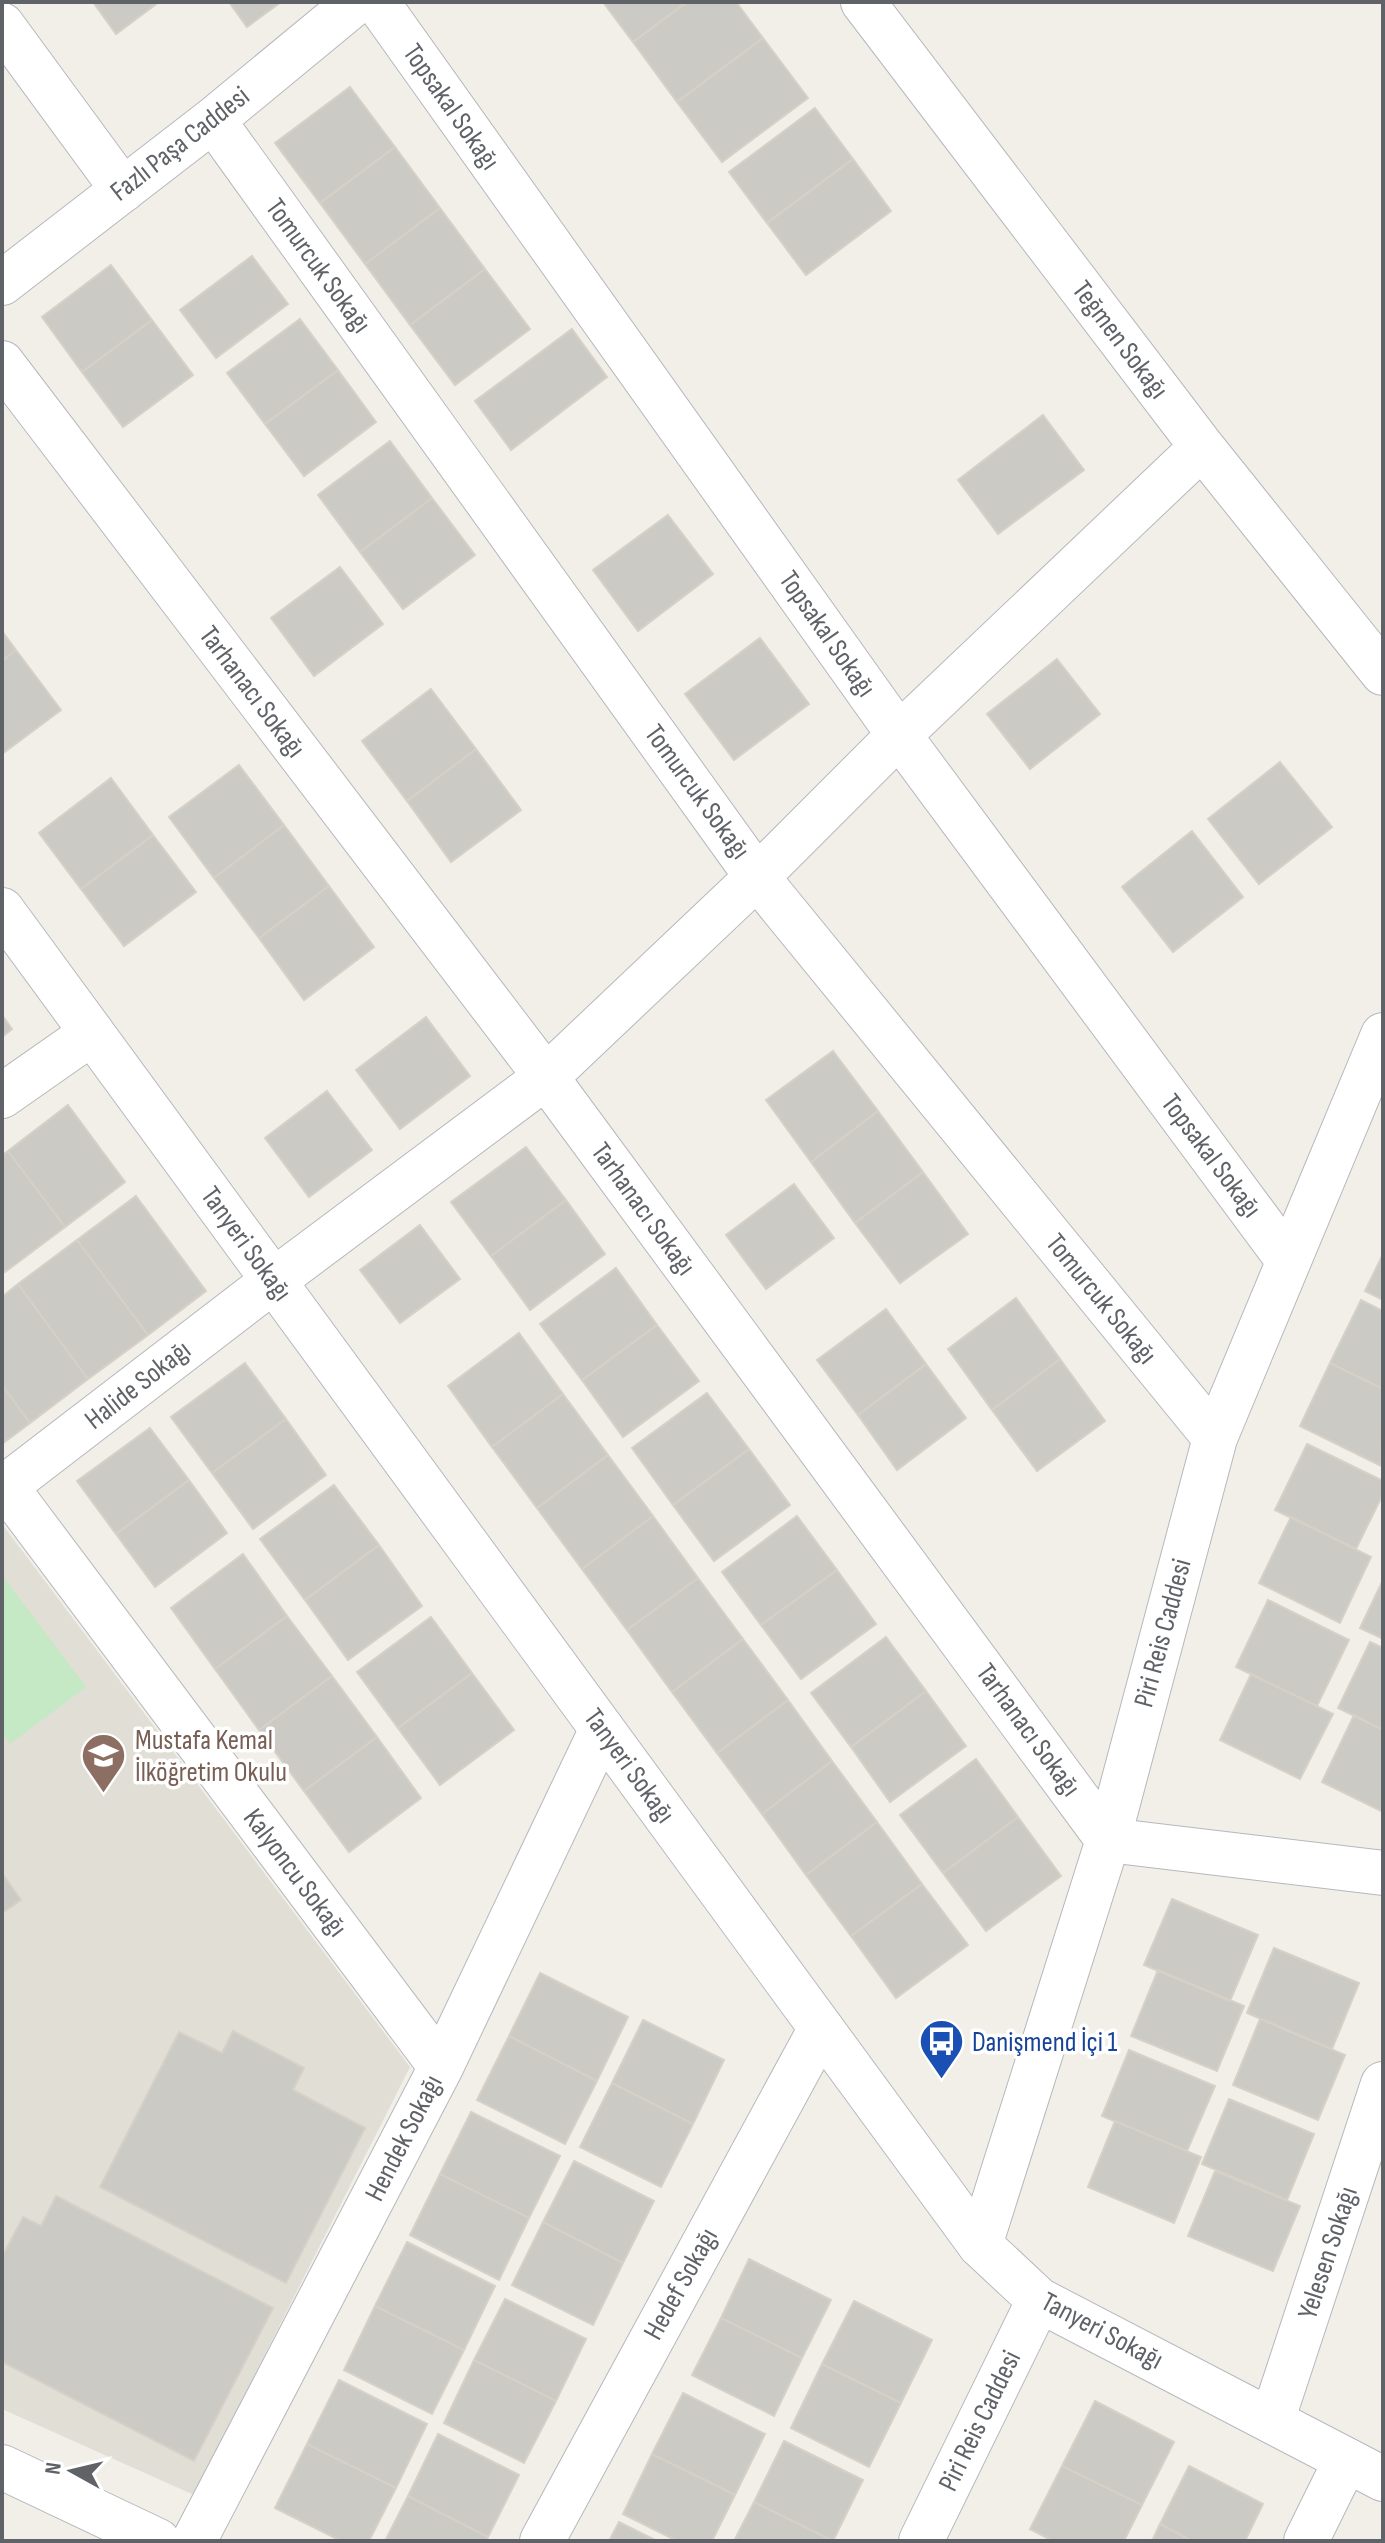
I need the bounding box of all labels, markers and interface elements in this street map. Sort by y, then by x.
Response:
street label: Topsakal Sokağı [396,38,506,176]
street label: Fazlı Paşa Caddesi [104,80,256,208]
street label: Tomurcuk Sokağı [258,192,378,340]
street label: Teğmen Sokağı [1065,275,1175,405]
street label: Topsakal Sokağı [772,565,882,703]
street label: Tarhanacı Sokağı [192,620,312,764]
street label: Tomurcuk Sokağı [637,718,757,866]
street label: Topsakal Sokağı [1154,1088,1268,1224]
street label: Tarhanacı Sokağı [584,1136,702,1282]
street label: Tanyeri Sokağı [194,1180,298,1308]
street label: Tomurcuk Sokağı [1038,1227,1164,1371]
street label: Halide Sokağı [79,1334,197,1436]
street label: Piri Reis Caddesi [1127,1555,1199,1711]
street label: Tarhanacı Sokağı [969,1657,1087,1803]
street label: Tanyeri Sokağı [577,1702,681,1830]
place label: Mustafa Kemal İlköğretim Okulu [135,1724,287,1789]
school or university icon: Mustafa Kemal İlköğretim Okulu [80,1732,128,1795]
street label: Kalyoncu Sokağı [236,1803,354,1943]
bus stop icon: Danişmend İçi 1 [917,2018,965,2081]
place label: Danişmend İçi 1 [972,2026,1117,2059]
street label: Hendek Sokağı [358,2069,450,2207]
street label: Yelesen Sokağı [1291,2183,1365,2323]
street label: Hedef Sokağı [637,2222,725,2346]
street label: Tanyeri Sokağı [1035,2285,1169,2377]
street label: Piri Reis Caddesi [932,2345,1028,2497]
north arrow [32,2431,112,2511]
text: N [39,2461,68,2476]

